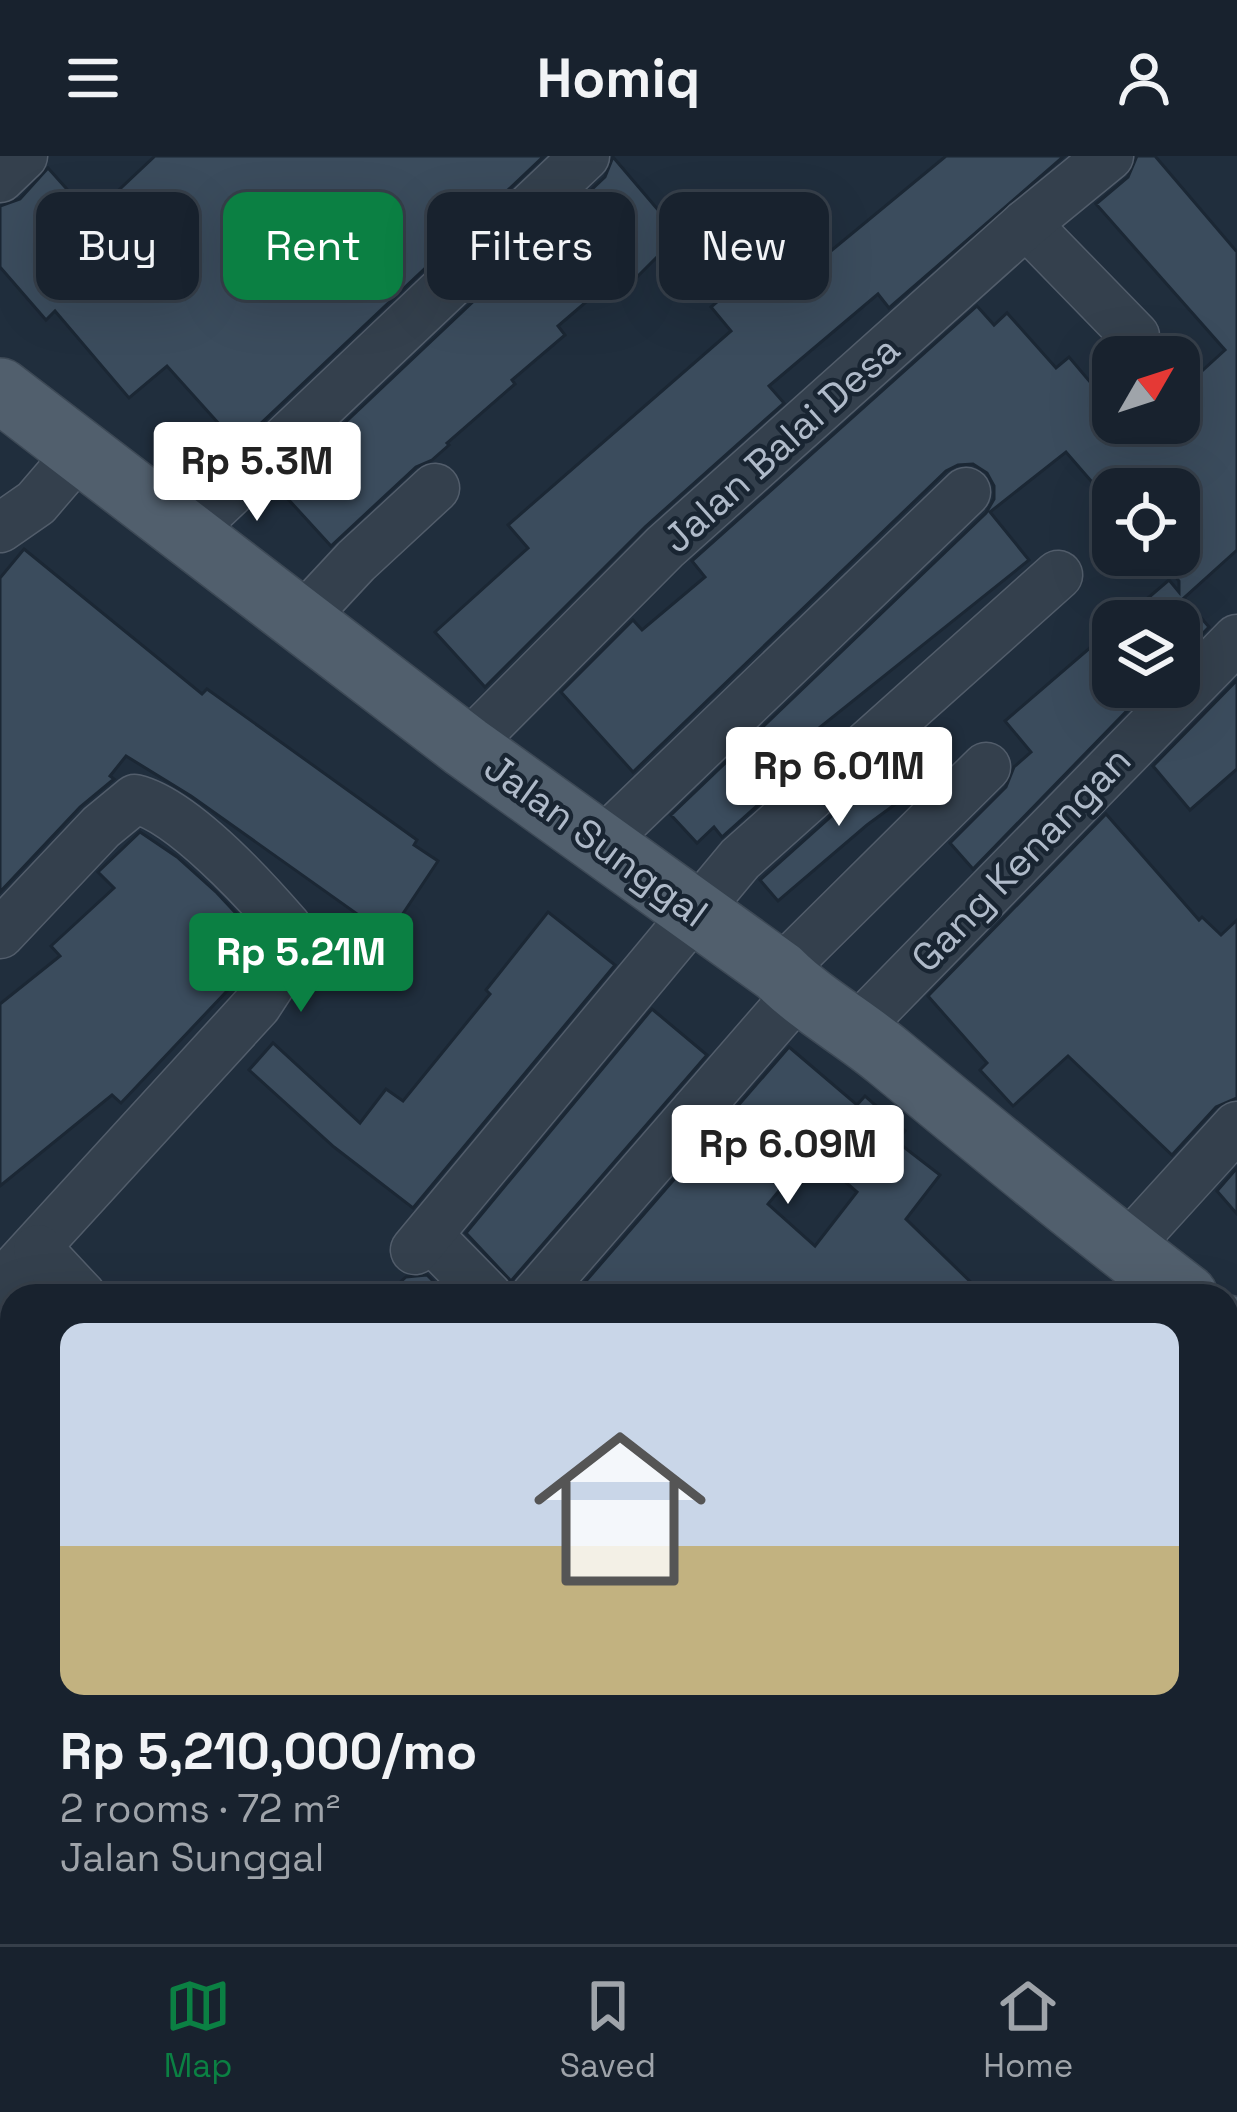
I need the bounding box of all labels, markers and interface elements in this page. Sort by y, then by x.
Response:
text: Homiq [537,44,700,113]
icon: menu [60,45,126,111]
icon: person [1111,45,1177,111]
chip: Buy [36,192,199,300]
chip: Rent [223,192,403,300]
chip: Filters [427,192,635,300]
chip: New [659,192,829,300]
street label: Jalan Balai Desa [652,325,910,563]
north arrow [1092,336,1200,444]
map controls [1092,336,1200,708]
pin: Rp 5.3M [146,422,368,524]
text: Rp 5.3M [181,436,333,485]
button: locate [1092,468,1200,576]
button: layers [1092,600,1200,708]
pin: Rp 6.01M [715,727,963,829]
street label: Gang Kenangan [901,736,1141,982]
text: Rp 6.01M [753,741,925,790]
street label: Jalan Sunggal [475,743,717,937]
pin: Rp 5.21M [177,913,425,1015]
text: Rp 5.21M [216,927,386,976]
pin: Rp 6.09M [664,1105,912,1207]
text: Rp 6.09M [699,1119,877,1168]
icon: home [512,1401,728,1617]
text: Rp 5,210,000/mo [60,1719,477,1784]
text: 2 rooms · 72 m² [60,1784,340,1833]
text: Jalan Sunggal [60,1833,324,1882]
tab: Map [164,1973,232,2087]
tab: Saved [560,1973,656,2087]
tab: Home [983,1973,1073,2087]

